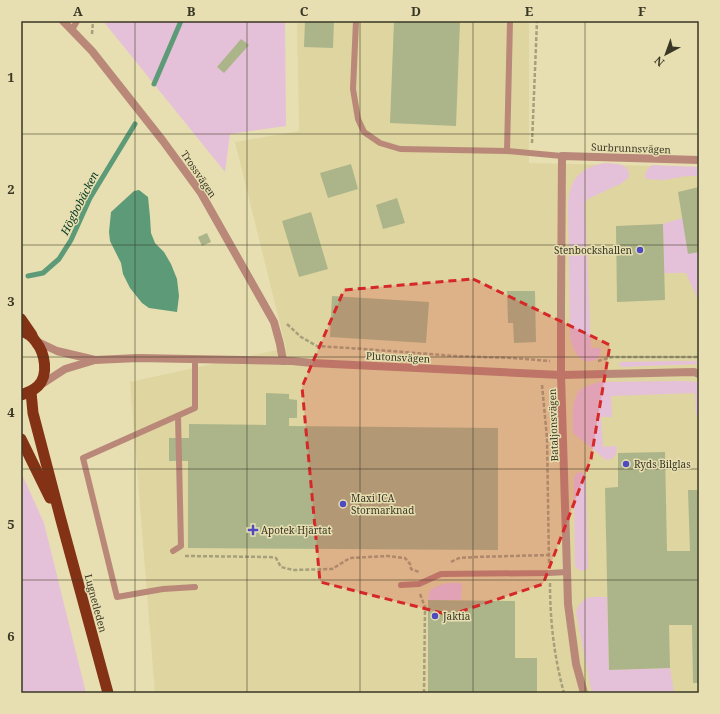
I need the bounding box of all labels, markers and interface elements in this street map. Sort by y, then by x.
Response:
text: A [73,2,83,20]
text: B [187,2,196,20]
text: C [300,2,309,20]
text: D [411,2,421,20]
text: E [525,2,534,20]
text: F [638,2,646,20]
north arrow [646,34,686,74]
text: N [651,53,667,70]
text: 1 [7,68,15,86]
street label: Surbrunnsvägen [591,140,672,156]
street label: Trossvägen [178,148,220,201]
water label: Högbobäcken [56,168,102,238]
text: 2 [7,180,15,198]
place label: Stenbockshallen [554,243,633,257]
marker: Stenbockshallen [635,245,645,255]
text: 3 [7,292,15,310]
street label: Plutonsvägen [366,348,431,366]
street label: Bataljonsvägen [545,388,561,462]
text: 4 [7,403,15,421]
place label: Ryds Bilglas [634,457,691,471]
marker: Ryds Bilglas [621,459,631,469]
place label: Maxi ICA Stormarknad [351,491,414,517]
marker: Maxi ICA Stormarknad [338,499,348,509]
text: 5 [7,515,15,533]
place label: Apotek Hjärtat [261,523,332,537]
marker: Apotek Hjärtat [248,525,258,535]
street label: Lugnetleden [82,572,111,634]
place label: Jaktia [442,609,471,623]
marker: Jaktia [430,611,440,621]
text: 6 [7,627,15,645]

